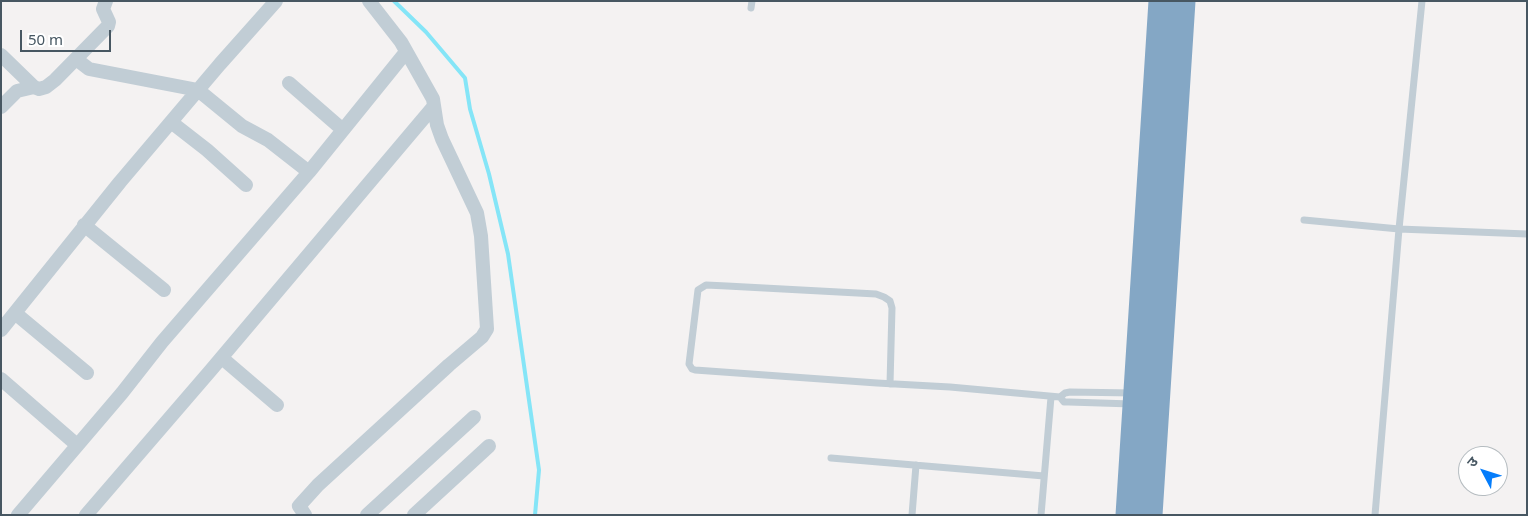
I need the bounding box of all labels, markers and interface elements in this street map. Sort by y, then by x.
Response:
scale bar [22,20,114,52]
text: 50 m [28,29,63,49]
north arrow [1458,446,1508,496]
text: उ [1462,452,1482,471]

